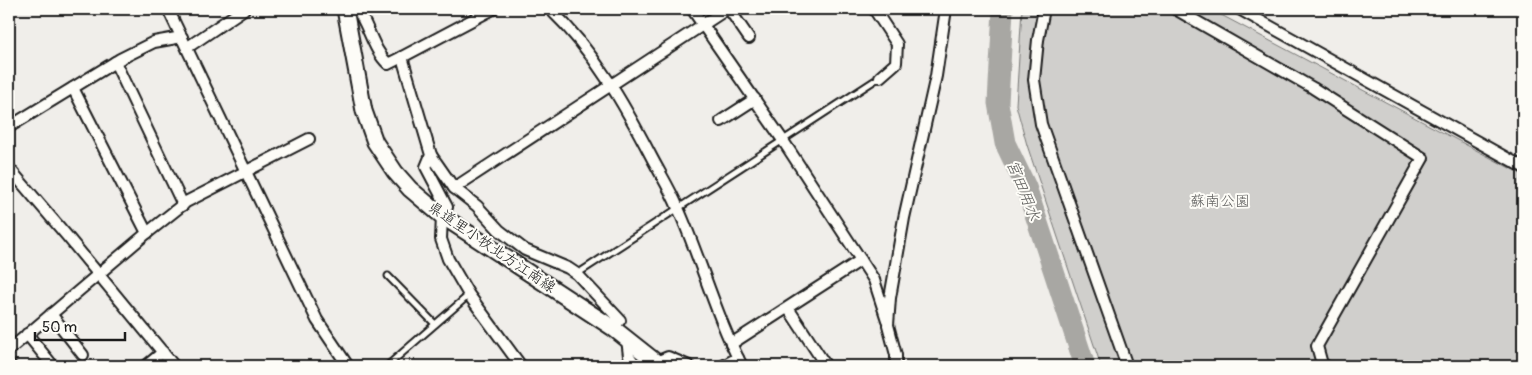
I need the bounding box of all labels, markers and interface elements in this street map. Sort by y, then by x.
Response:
water label: 宮田用水 [1002,157,1044,224]
park label: 蘇南公園 [1190,192,1250,211]
street label: 県道里小牧北方江南線 [424,198,559,297]
scale bar [35,310,125,342]
text: 50 m [42,318,77,337]

